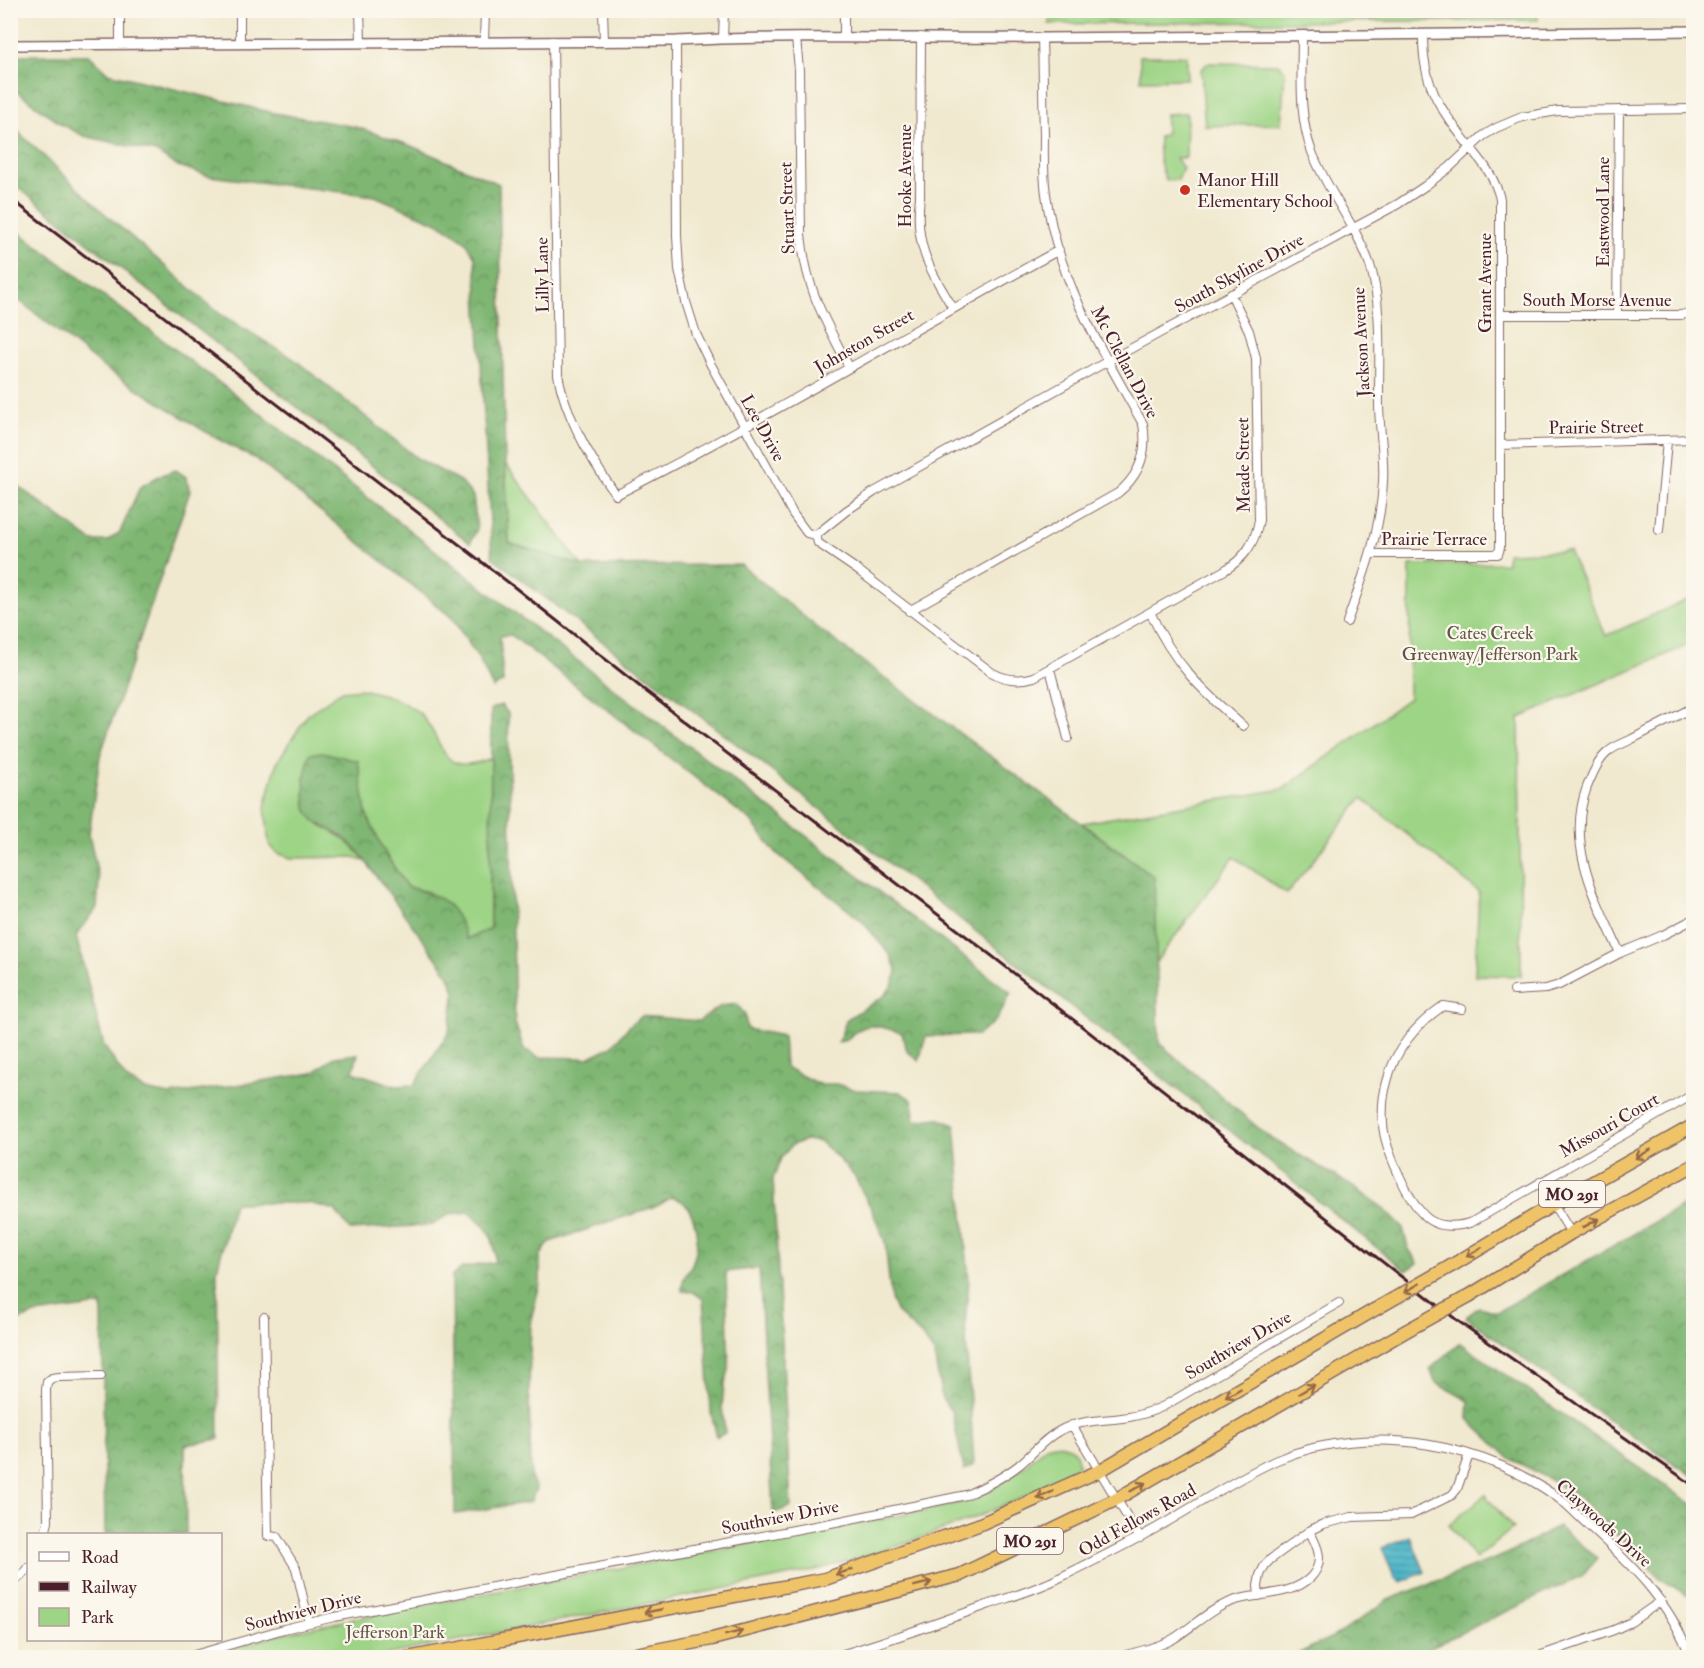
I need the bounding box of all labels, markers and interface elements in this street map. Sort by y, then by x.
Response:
street label: Hooke Avenue [894,124,917,228]
street label: Eastwood Lane [1592,156,1615,267]
street label: Stuart Street [774,161,801,254]
place label: Manor Hill Elementary School [1197,169,1333,213]
marker: Manor Hill Elementary School [1178,183,1192,197]
street label: South Skyline Drive [1170,228,1308,319]
street label: Grant Avenue [1474,232,1497,333]
street label: Lilly Lane [530,236,555,313]
street label: Jackson Avenue [1347,286,1376,399]
street label: South Morse Avenue [1522,289,1672,312]
street label: Mc Clellan Drive [1085,302,1164,423]
street label: Johnston Street [809,304,918,380]
street label: Lee Drive [735,391,791,466]
street label: Prairie Street [1548,415,1644,440]
street label: Meade Street [1231,417,1256,513]
street label: Prairie Terrace [1381,528,1488,551]
park label: Cates Creek Greenway/Jefferson Park [1402,622,1579,666]
street label: Missouri Court [1555,1088,1663,1163]
one-way arrow [1635,1148,1652,1160]
road number: MO 291 [1539,1181,1605,1207]
one-way arrow [1582,1216,1599,1228]
one-way arrow [1466,1246,1483,1258]
one-way arrow [1404,1282,1421,1294]
street label: Southview Drive [1181,1305,1296,1385]
one-way arrow [1298,1382,1315,1394]
one-way arrow [1224,1387,1241,1399]
street label: Claywoods Drive [1551,1474,1657,1573]
street label: Odd Fellows Road [1074,1479,1200,1562]
one-way arrow [1129,1480,1146,1492]
one-way arrow [1037,1490,1055,1501]
street label: Southview Drive [719,1495,841,1540]
road number: MO 291 [997,1528,1063,1554]
legend [27,1533,222,1641]
text: Road [81,1546,119,1569]
one-way arrow [835,1568,854,1579]
text: Railway [81,1576,138,1599]
one-way arrow [913,1578,932,1590]
street label: Southview Drive [243,1586,364,1637]
text: Park [81,1606,114,1629]
one-way arrow [644,1606,663,1617]
park label: Jefferson Park [344,1621,445,1644]
one-way arrow [725,1627,744,1639]

